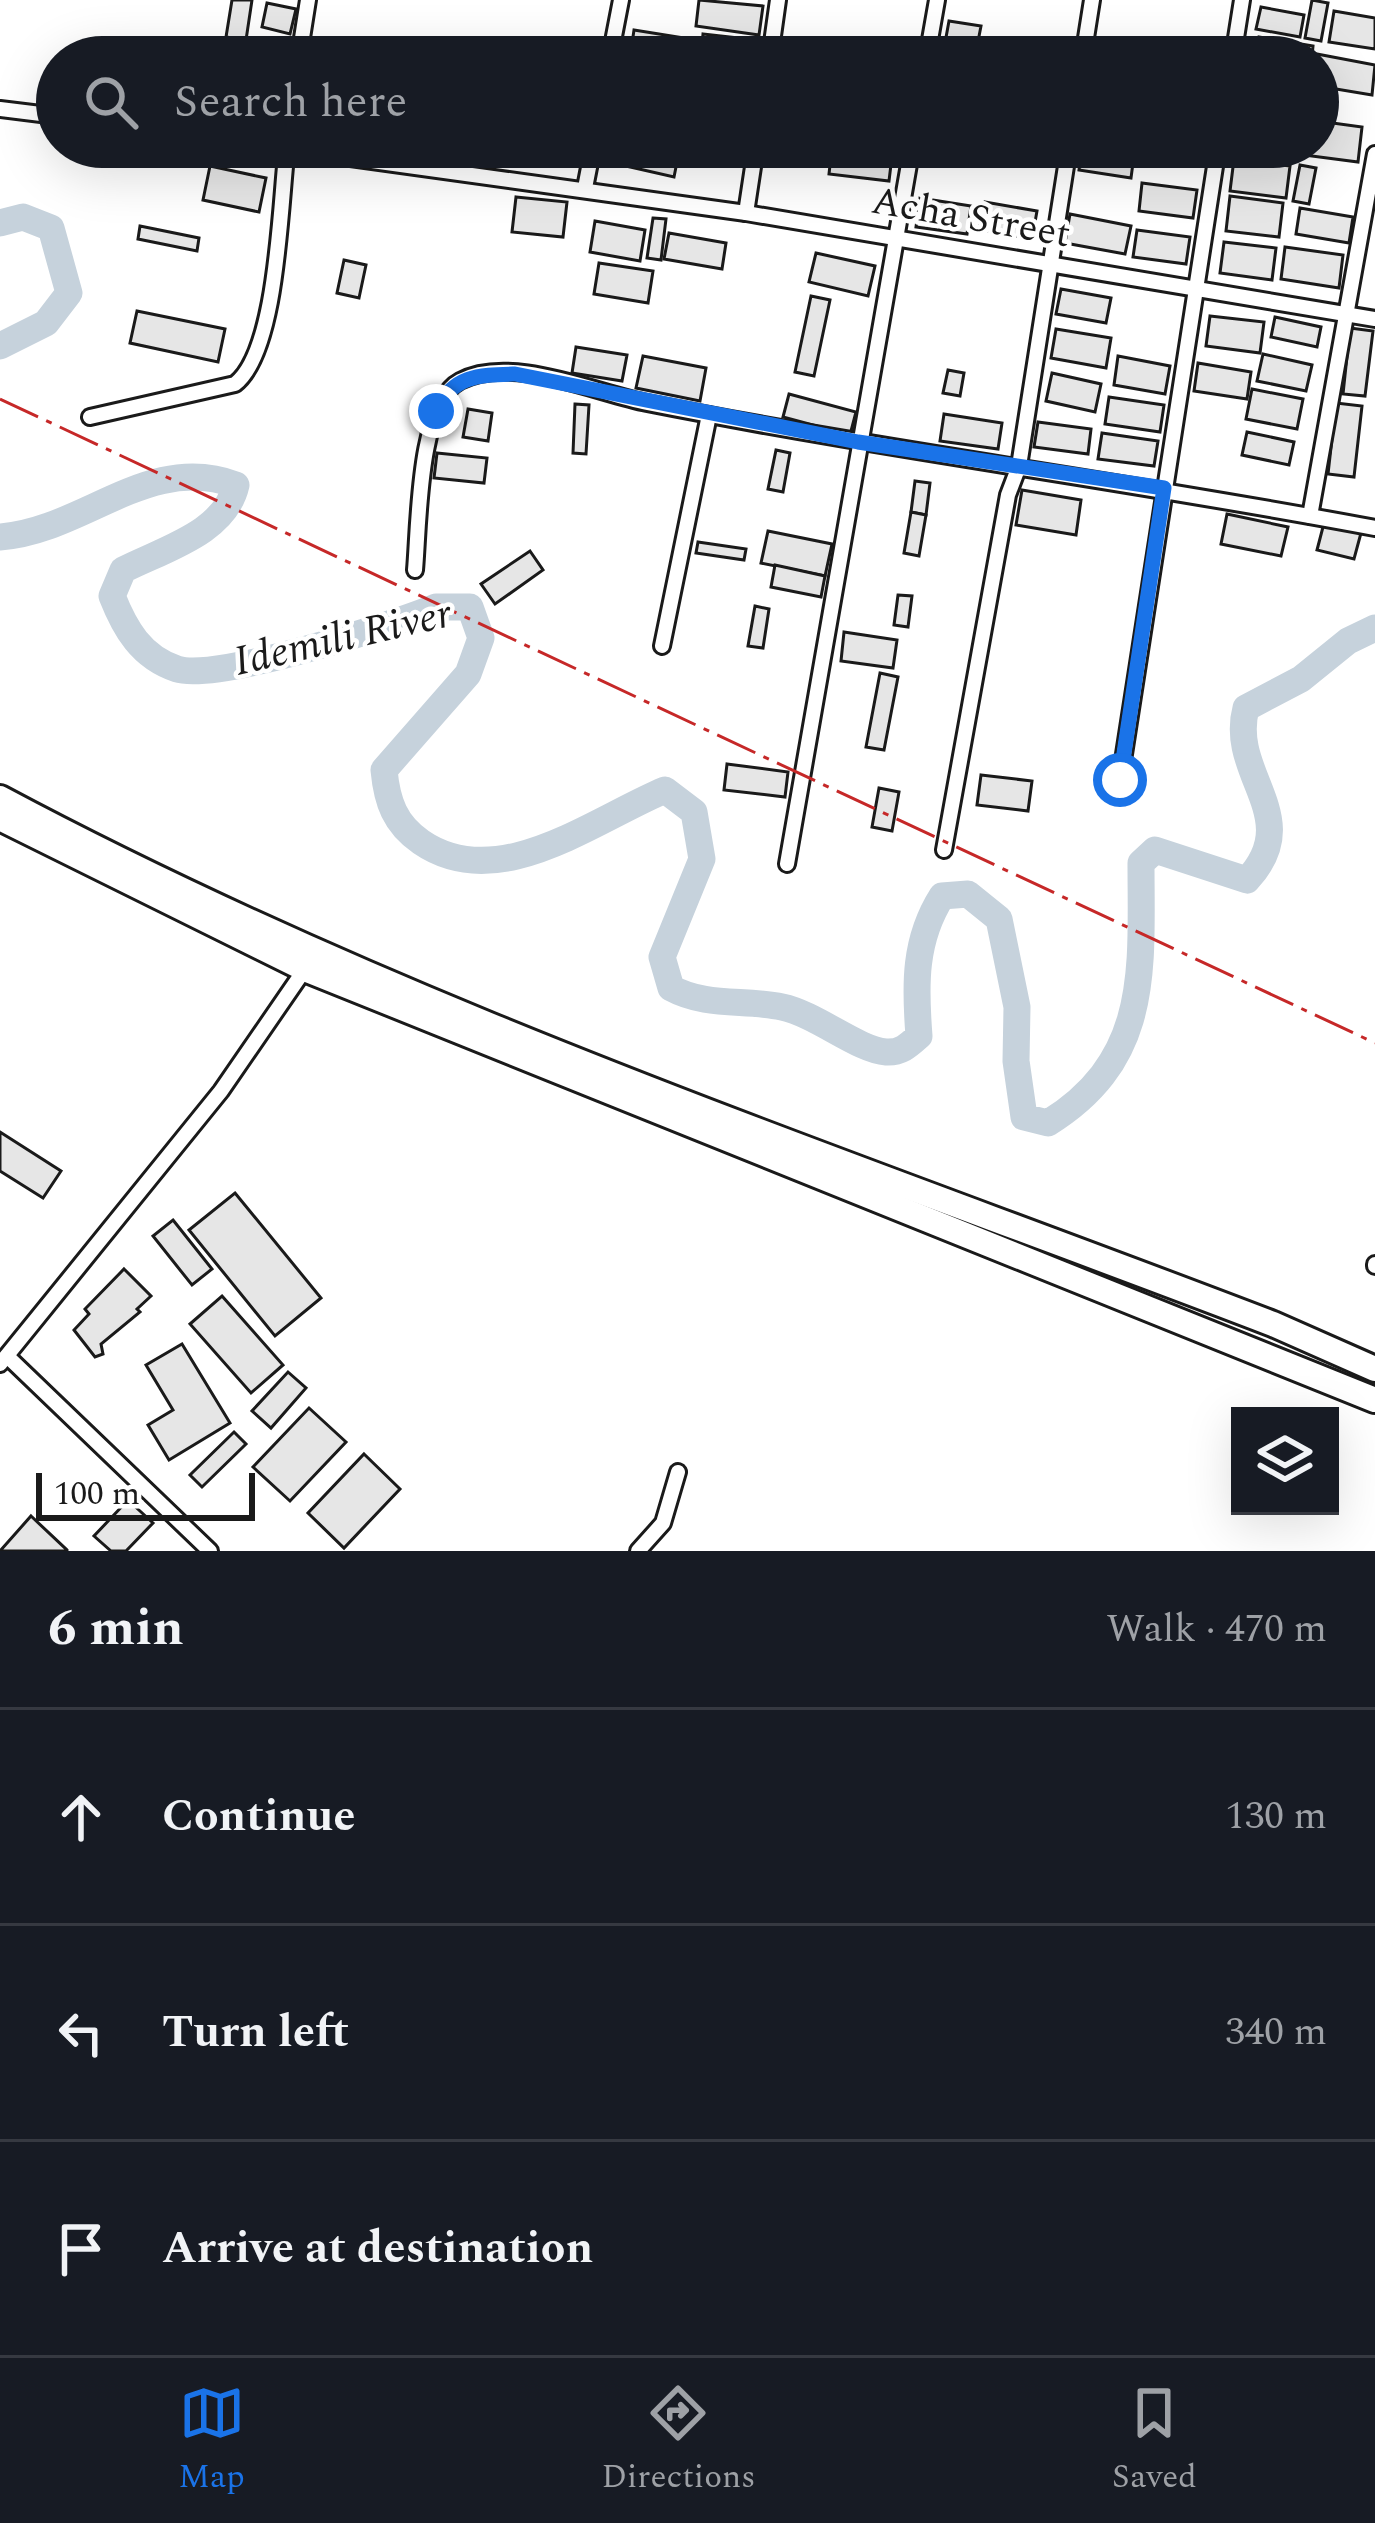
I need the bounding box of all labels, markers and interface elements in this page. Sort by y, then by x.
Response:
search box [36,36,1339,168]
text: Search here [174,68,407,137]
icon: search [78,69,144,135]
street label: Acha Street [867,172,1075,264]
route end [409,384,463,438]
water label: Idemili River [228,582,459,694]
route start [1093,753,1147,807]
map controls [1231,1407,1339,1515]
button: layers [1231,1407,1339,1515]
scale bar [36,1467,255,1520]
text: 100 m [54,1469,140,1519]
text: 6 min [48,1590,184,1668]
text: Walk · 470 m [1106,1600,1327,1659]
text: Continue [162,1782,355,1851]
icon: ahead [48,1784,114,1850]
text: 130 m [1225,1787,1327,1846]
text: Turn left [162,1998,349,2067]
icon: left [48,2000,114,2066]
text: 340 m [1225,2003,1327,2062]
text: Arrive at destination [162,2214,593,2283]
icon: arrive [48,2216,114,2282]
tab: Map [178,2380,245,2502]
tab: Directions [601,2380,755,2502]
tab: Saved [1112,2380,1197,2502]

